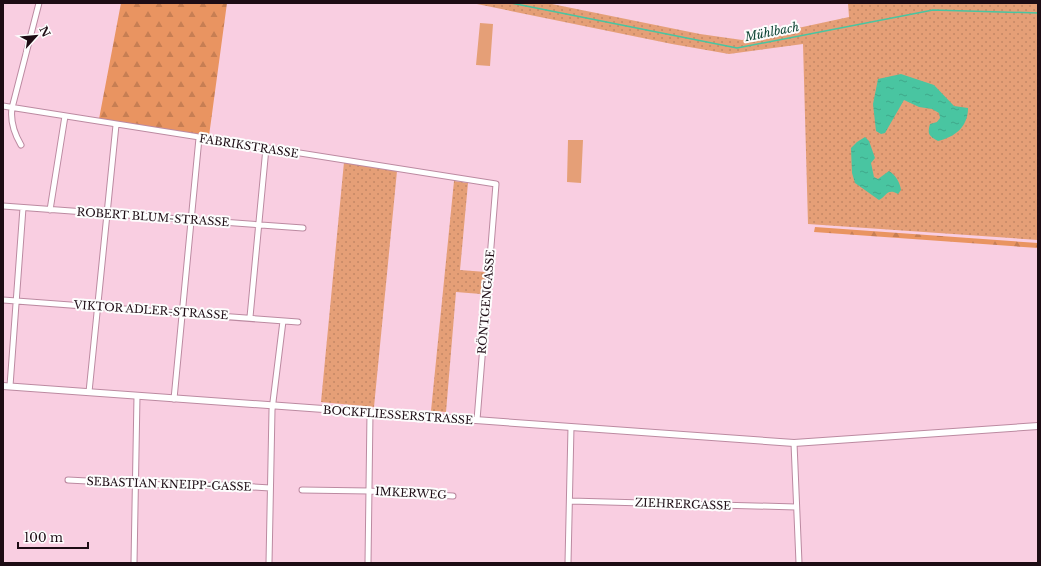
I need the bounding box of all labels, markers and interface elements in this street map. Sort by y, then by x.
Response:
north arrow [16,16,56,56]
water label: Mühlbach [742,19,800,44]
text: N [36,24,54,40]
street label: FABRIKSTRASSE [198,131,300,161]
street label: ROBERT BLUM-STRASSE [76,205,230,229]
street label: RÖNTGENGASSE [474,249,498,355]
street label: VIKTOR ADLER-STRASSE [72,298,229,322]
street label: BOCKFLIESSERSTRASSE [323,403,473,427]
street label: SEBASTIAN KNEIPP-GASSE [86,474,252,494]
street label: IMKERWEG [375,484,448,502]
street label: ZIEHRERGASSE [635,495,731,513]
scale bar [18,524,88,550]
text: 100 m [24,530,63,545]

